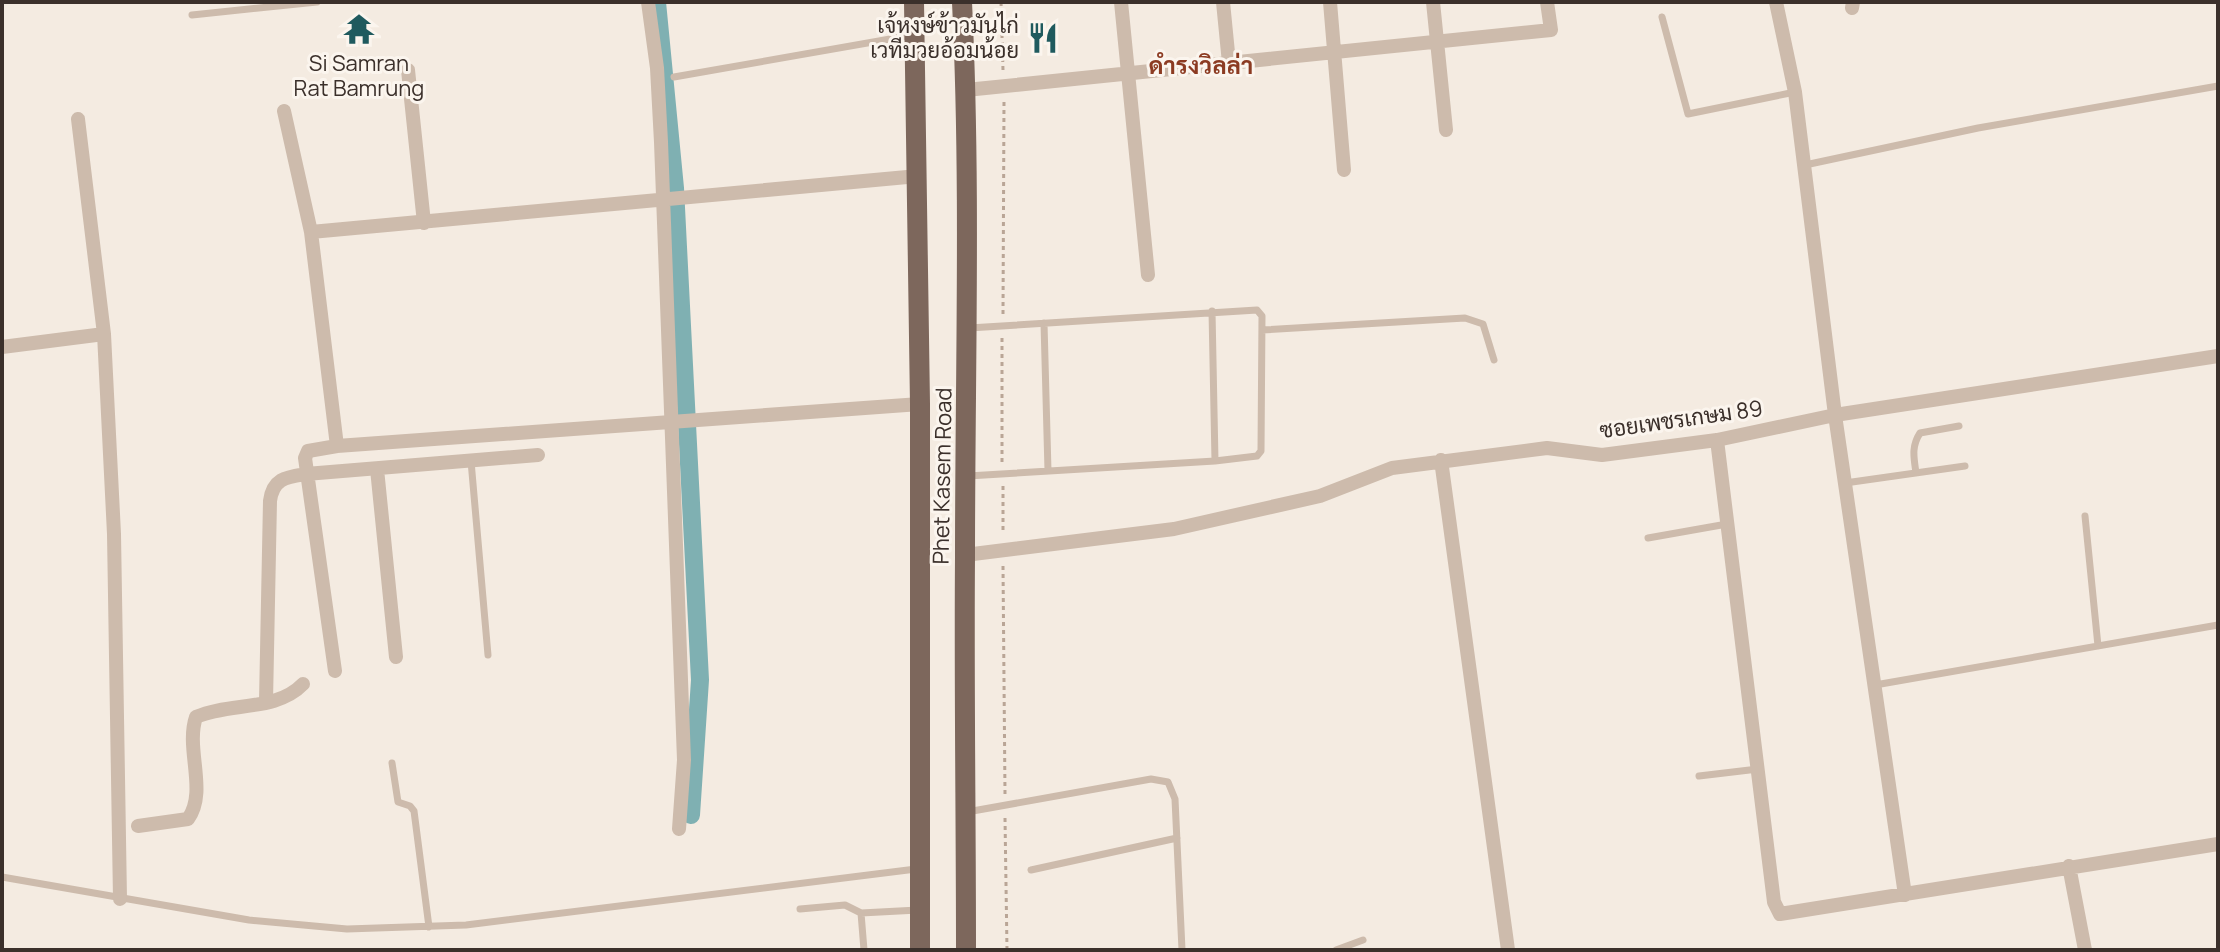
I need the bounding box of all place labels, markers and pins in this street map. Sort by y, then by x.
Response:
place label: เจ้หงษ์ข้าวมันไก่ เวทีมวยอ้อมน้อย [870,10,1019,65]
temple icon: Si Samran Rat Bamrung [342,12,376,46]
restaurant icon: เจ้หงษ์ข้าวมันไก่ เวทีมวยอ้อมน้อย [1026,21,1060,55]
place label: Si Samran Rat Bamrung [294,48,424,103]

